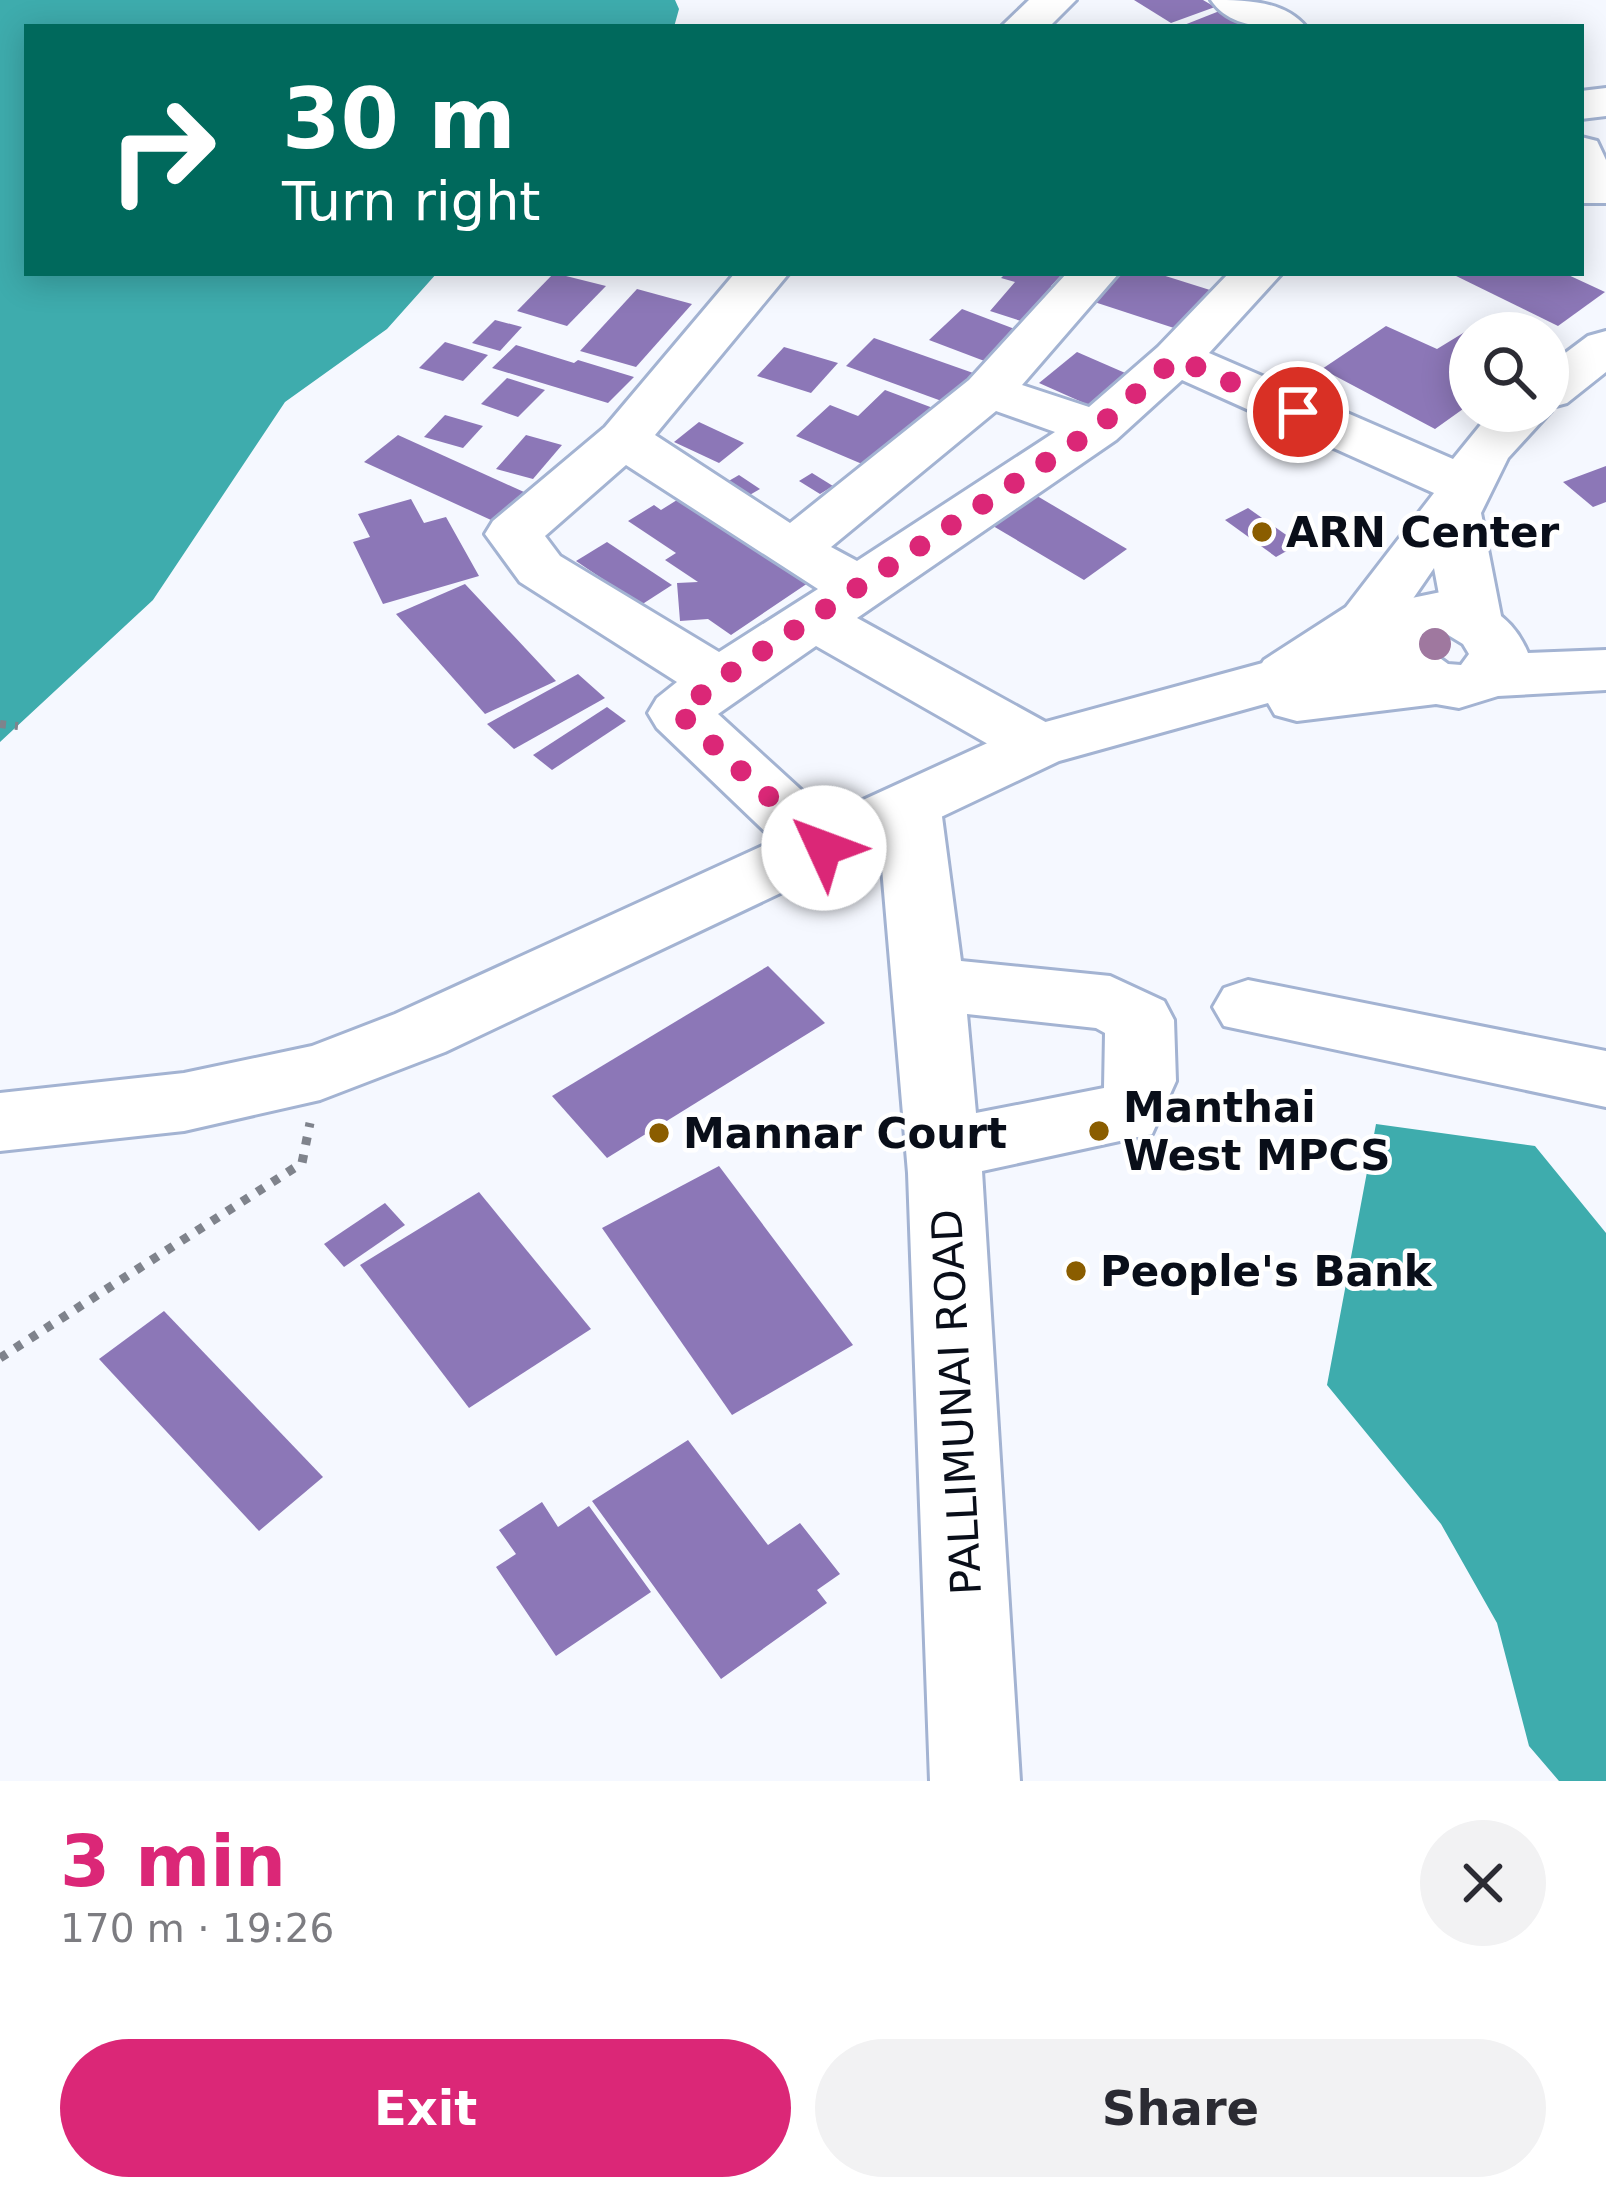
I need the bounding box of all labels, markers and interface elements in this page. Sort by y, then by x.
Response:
text: 30 m [282,70,516,168]
icon: right [84,72,240,228]
text: Turn right [282,170,541,233]
map controls [1449,312,1569,432]
button: search [1449,312,1569,432]
pin [1247,361,1349,463]
icon: arrive [1265,379,1331,445]
place label: ARN Center [1286,508,1559,557]
marker: ARN Center [1249,519,1275,545]
position arrow [761,785,887,911]
place label: Manthai West MPCS [1123,1083,1390,1180]
place label: Mannar Court [683,1109,1007,1158]
marker: Manthai West MPCS [1086,1118,1112,1144]
marker: Mannar Court [646,1120,672,1146]
street label: PALLIMUNAI ROAD [922,1208,991,1596]
place label: People's Bank [1100,1247,1433,1296]
marker: People's Bank [1063,1258,1089,1284]
text: 3 min [60,1819,286,1903]
button: close [1420,1820,1546,1946]
text: 170 m · 19:26 [60,1906,334,1951]
button: Exit [60,2039,791,2177]
button: Share [815,2039,1546,2177]

